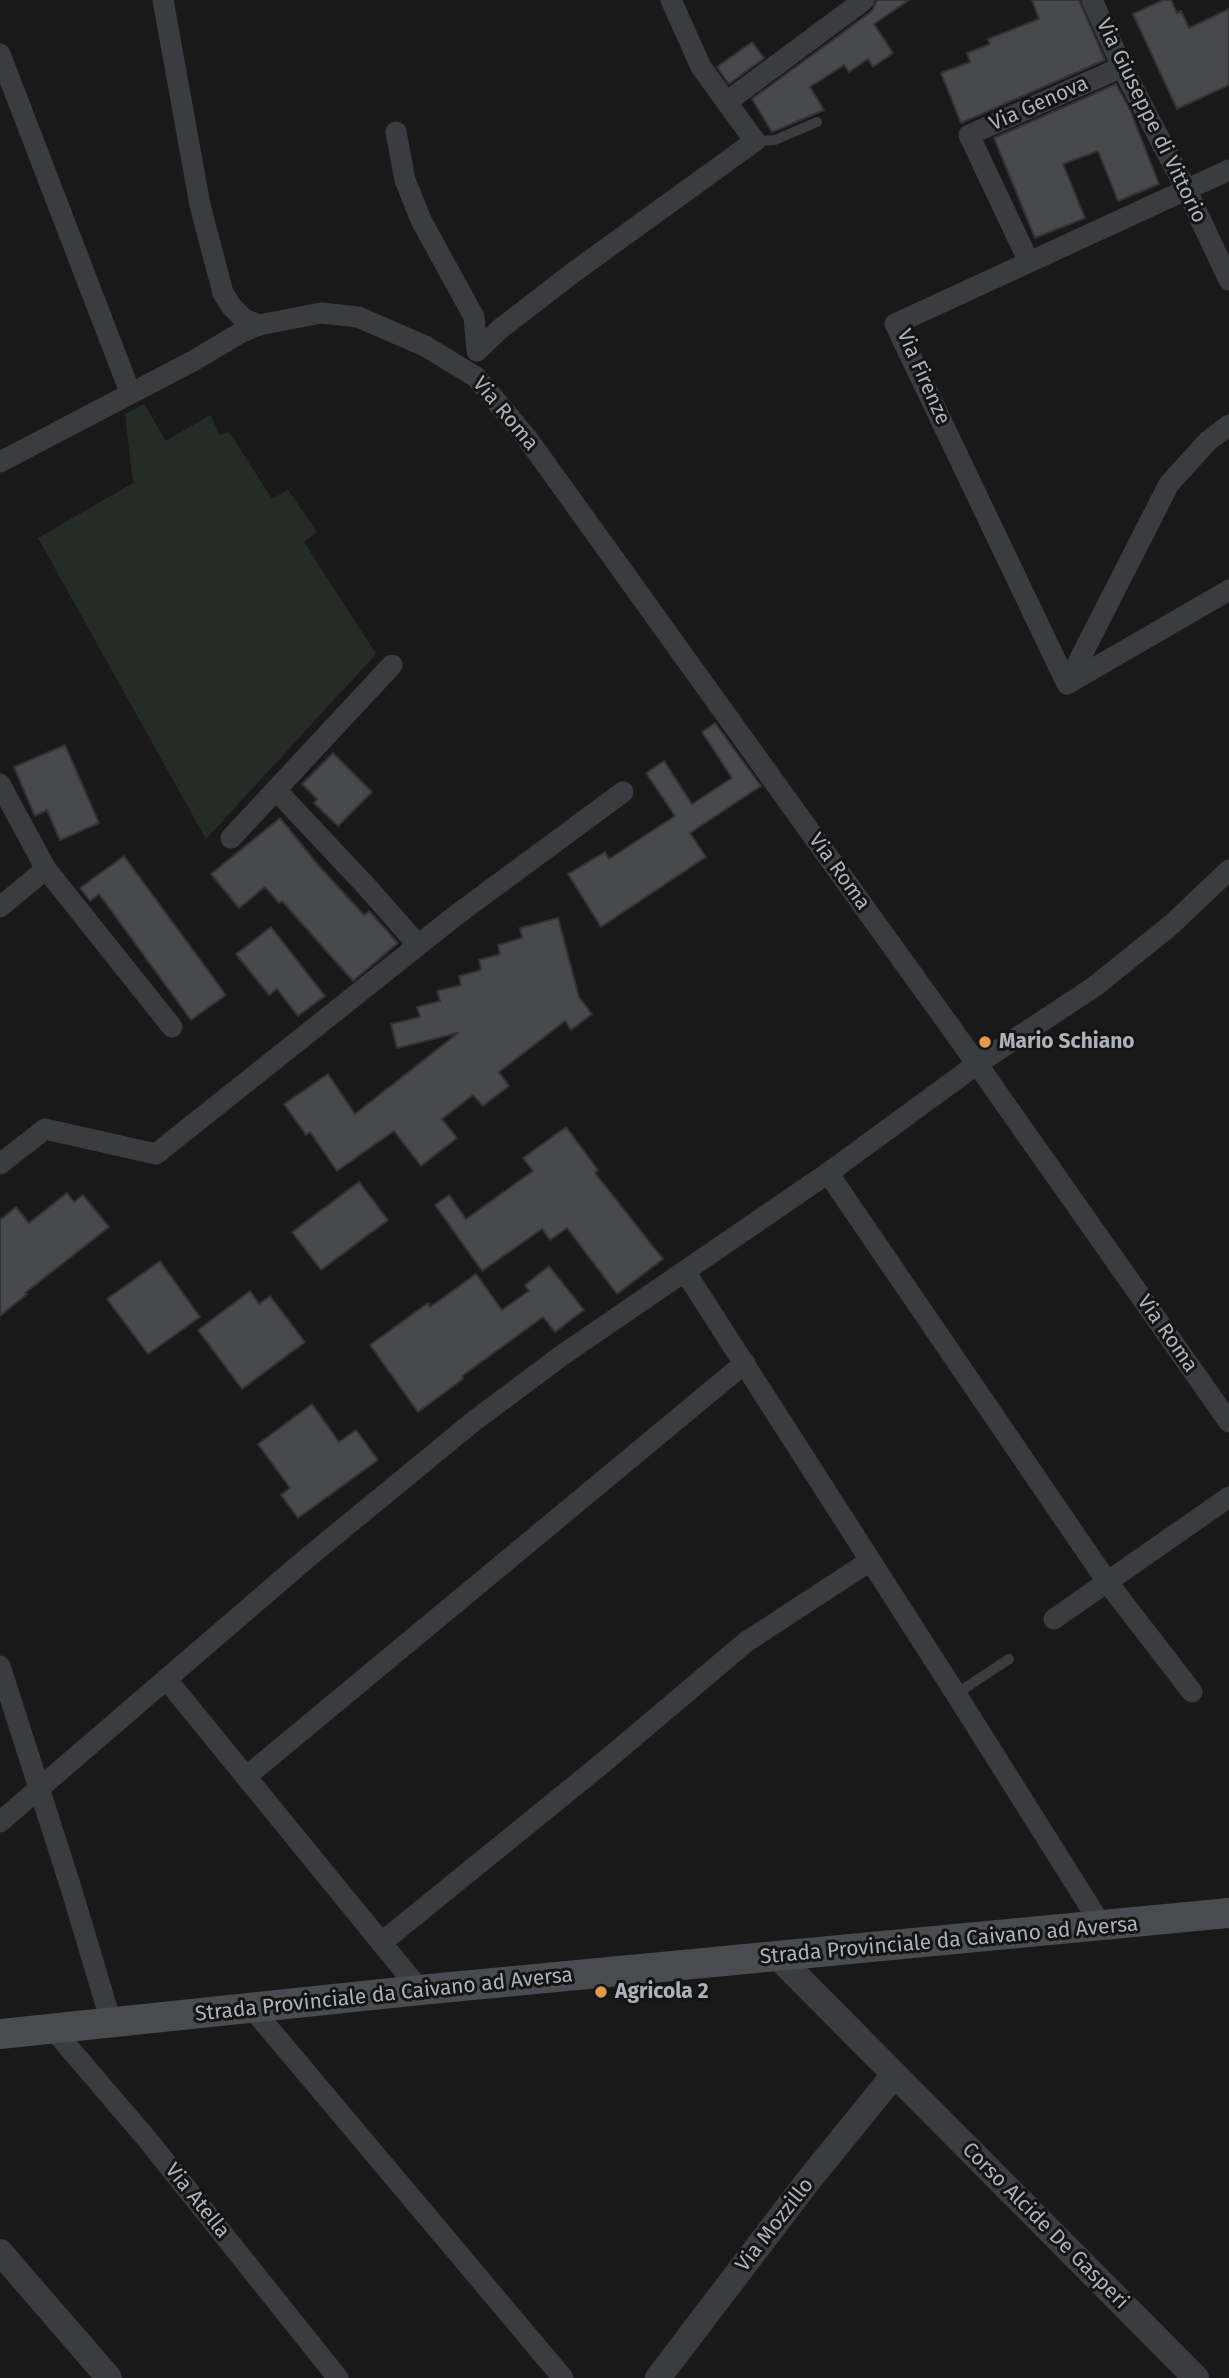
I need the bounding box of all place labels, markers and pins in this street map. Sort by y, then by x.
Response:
place label: Mario Schiano [999,1029,1135,1055]
marker: Mario Schiano [977,1034,993,1050]
place label: Agricola 2 [615,1979,709,2005]
marker: Agricola 2 [593,1984,609,2000]

